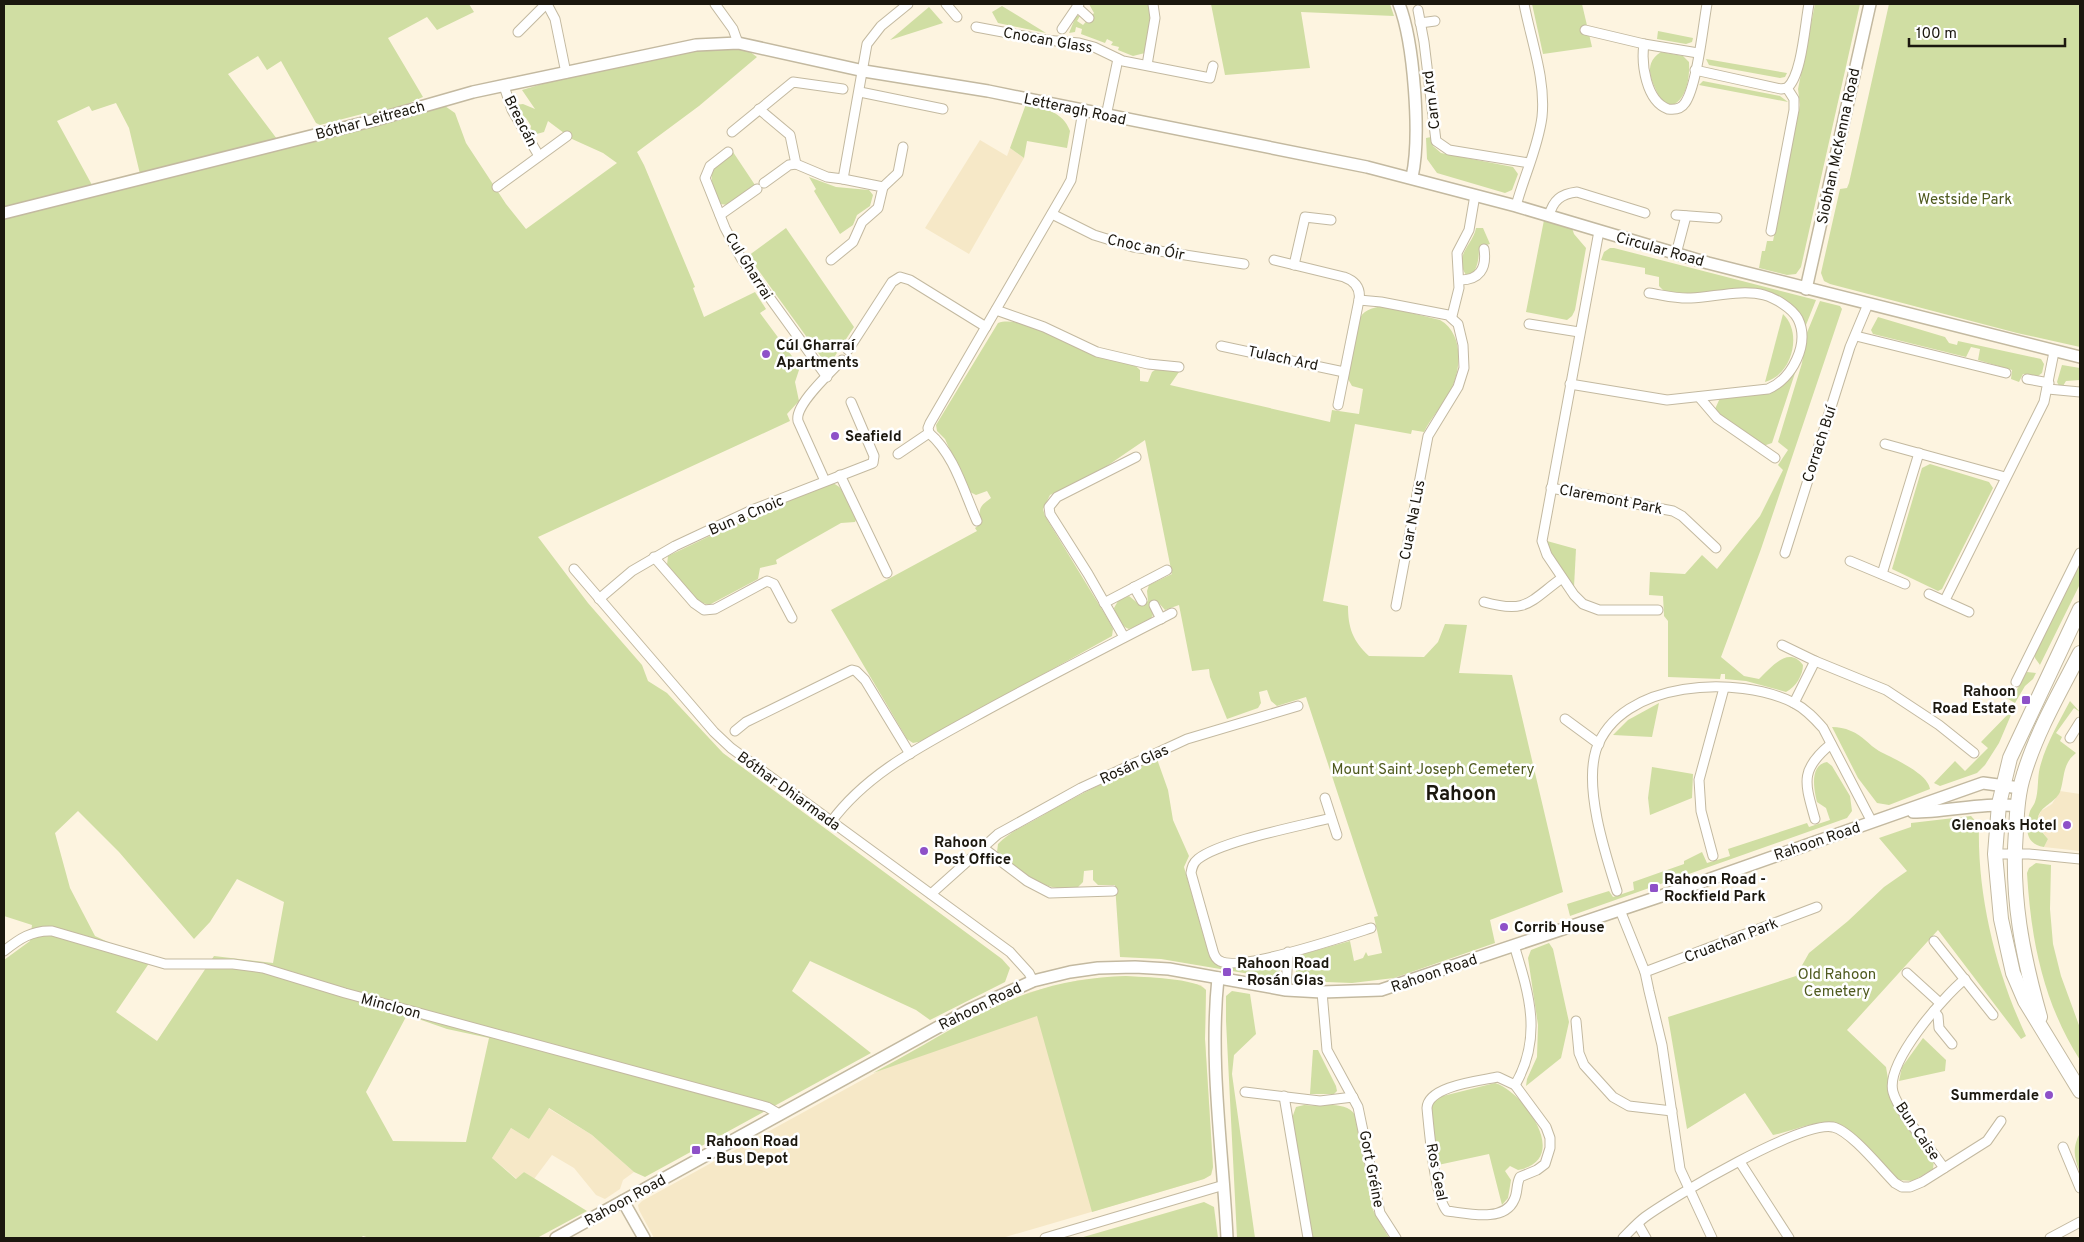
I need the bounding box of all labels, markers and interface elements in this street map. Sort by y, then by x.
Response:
scale bar [1909,15,2065,47]
street label: Cnocan Glass [1001,24,1094,59]
text: 100 m [1916,25,1957,44]
street label: Siobhan McKenna Road [1814,67,1865,226]
street label: Carn Ard [1419,69,1446,130]
street label: Letteragh Road [1022,90,1128,131]
street label: Breacán [499,93,541,151]
street label: Bóthar Leitreach [314,98,427,145]
park label: Westside Park [1918,191,2012,210]
street label: Cnoc an Óir [1105,229,1187,266]
street label: Circular Road [1613,229,1706,272]
street label: Cul Gharrai [720,230,776,304]
place label: Cúl Gharraí Apartments [776,337,859,373]
street label: Tulach Ard [1246,343,1320,376]
marker: Cúl Gharraí Apartments [760,348,772,360]
street label: Corrach Buí [1799,403,1842,485]
place label: Seafield [845,428,902,447]
marker: Seafield [829,430,841,442]
street label: Cuar Na Lus [1396,479,1431,562]
street label: Claremont Park [1557,481,1664,520]
street label: Bun a Cnoic [706,492,787,541]
place label: Rahoon Road Estate [1932,683,2016,719]
marker: Rahoon Road Estate [2020,694,2032,706]
street label: Rosán Glas [1097,741,1172,790]
street label: Bóthar Dhiarmada [733,748,844,836]
park label: Mount Saint Joseph Cemetery [1332,761,1535,780]
district label: Rahoon [1426,782,1496,808]
place label: Glenoaks Hotel [1951,817,2057,836]
street label: Rahoon Road [1772,819,1863,866]
marker: Glenoaks Hotel [2061,819,2073,831]
place label: Rahoon Post Office [934,834,1011,870]
marker: Rahoon Post Office [918,845,930,857]
place label: Rahoon Road - Rockfield Park [1664,871,1766,907]
marker: Rahoon Road - Rockfield Park [1648,882,1660,894]
street label: Cruachan Park [1682,915,1781,968]
place label: Corrib House [1514,919,1605,938]
marker: Corrib House [1498,921,1510,933]
street label: Rahoon Road [1389,951,1480,998]
place label: Rahoon Road - Rosán Glas [1237,955,1329,991]
marker: Rahoon Road - Rosán Glas [1221,966,1233,978]
park label: Old Rahoon Cemetery [1798,966,1876,1002]
street label: Rahoon Road [936,979,1025,1036]
street label: Mincloon [359,990,423,1025]
place label: Summerdale [1950,1087,2039,1106]
marker: Summerdale [2043,1089,2055,1101]
street label: Bun Caise [1890,1099,1943,1165]
street label: Gort Gréine [1354,1129,1387,1210]
place label: Rahoon Road - Bus Depot [706,1133,798,1169]
street label: Ros Geal [1421,1142,1450,1203]
marker: Rahoon Road - Bus Depot [690,1144,702,1156]
street label: Rahoon Road [582,1171,670,1231]

